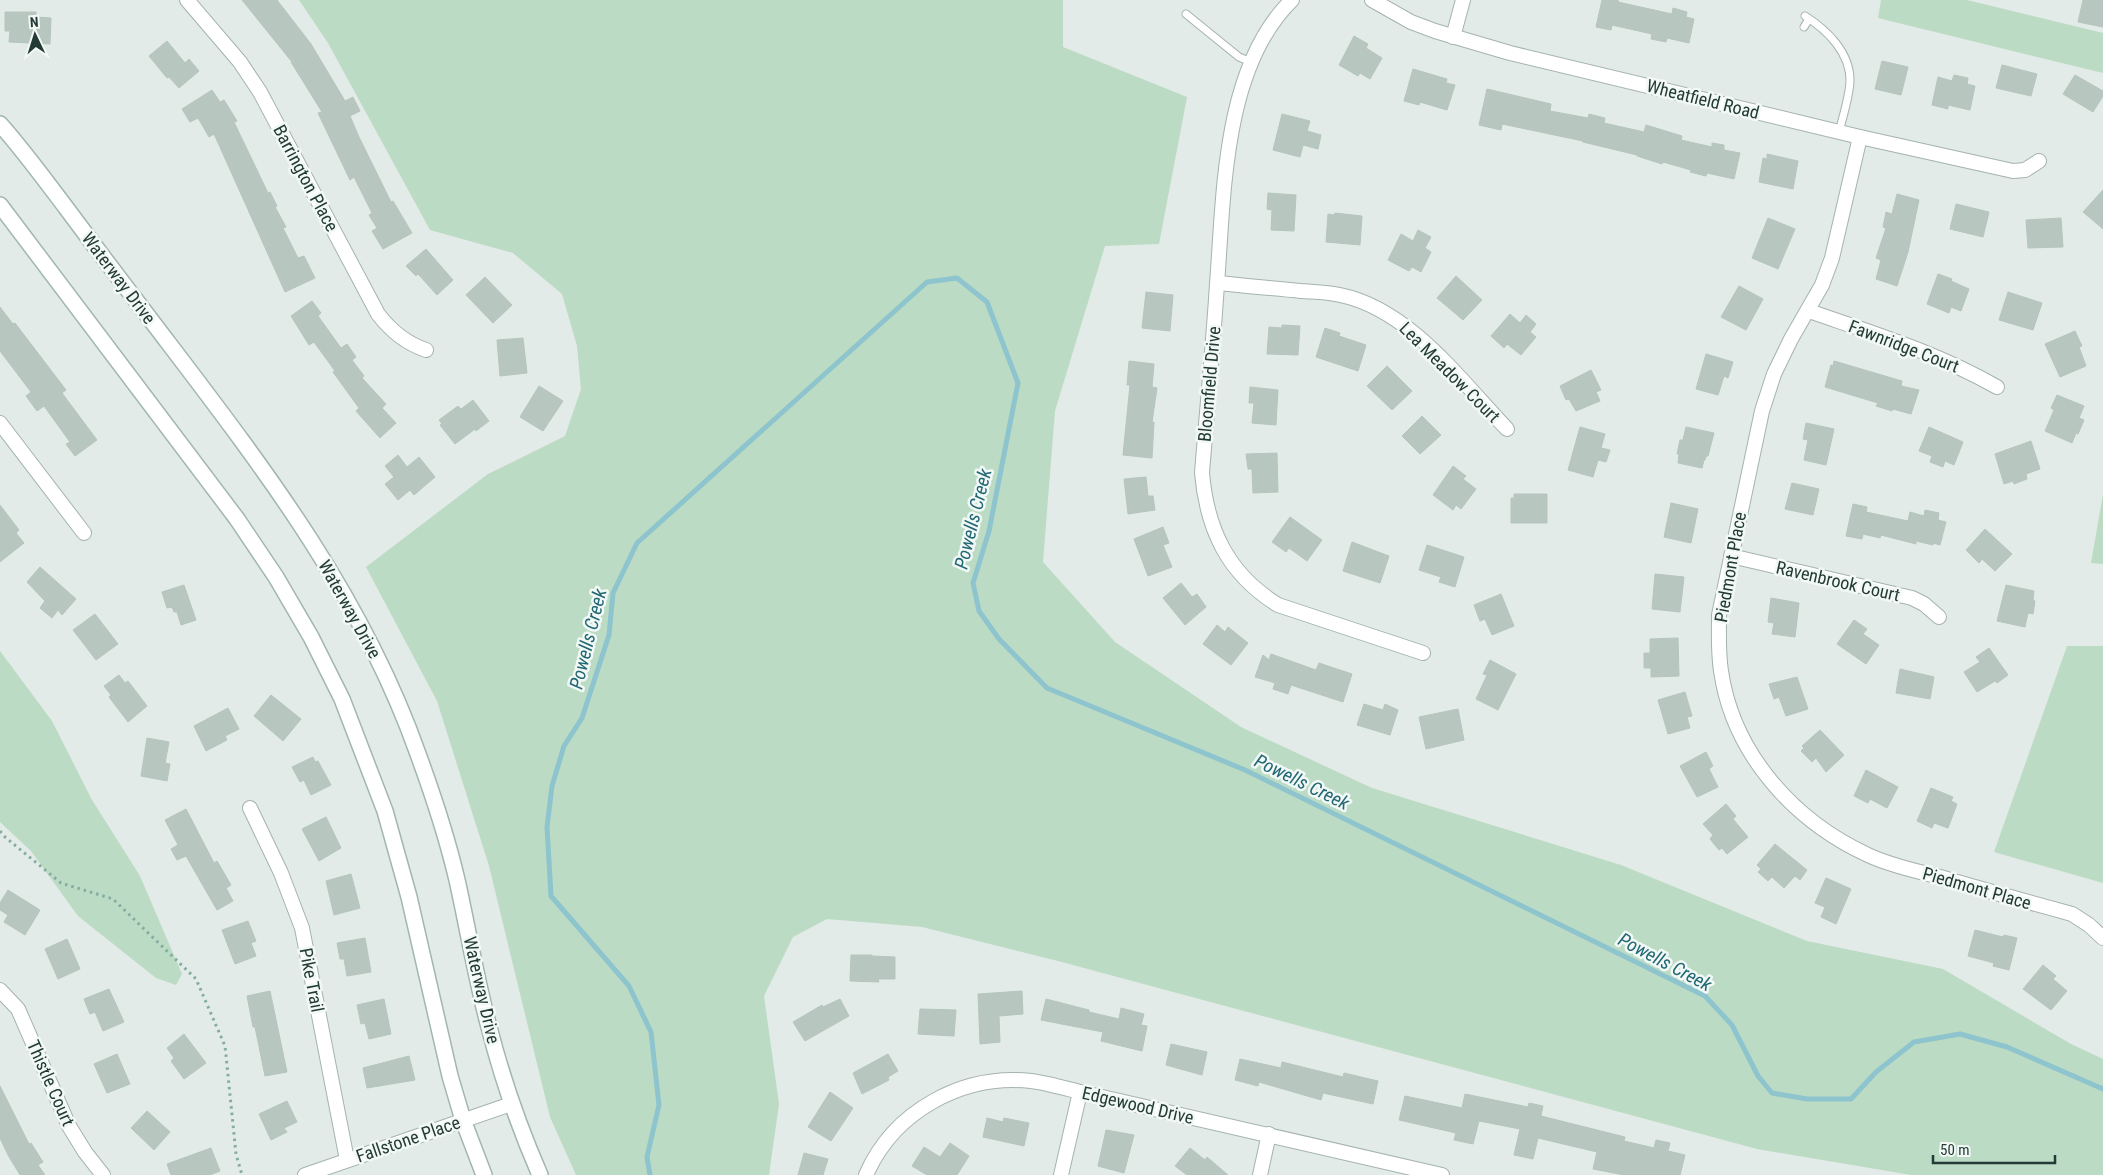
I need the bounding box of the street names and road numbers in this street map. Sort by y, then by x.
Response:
street label: Wheatfield Road [1644,75,1762,123]
street label: Barrington Place [269,121,343,235]
street label: Waterway Drive [78,228,160,328]
street label: Fawnridge Court [1846,315,1962,377]
street label: Lea Meadow Court [1395,317,1505,427]
street label: Bloomfield Drive [1193,325,1225,443]
street label: Piedmont Place [1710,510,1750,624]
street label: Waterway Drive [314,556,386,662]
street label: Ravenbrook Court [1774,557,1902,605]
street label: Piedmont Place [1920,863,2034,913]
street label: Waterway Drive [459,934,505,1046]
street label: Pike Trail [295,946,329,1014]
street label: Thistle Court [23,1037,79,1129]
street label: Edgewood Drive [1080,1082,1196,1128]
street label: Fallstone Place [353,1111,463,1167]

